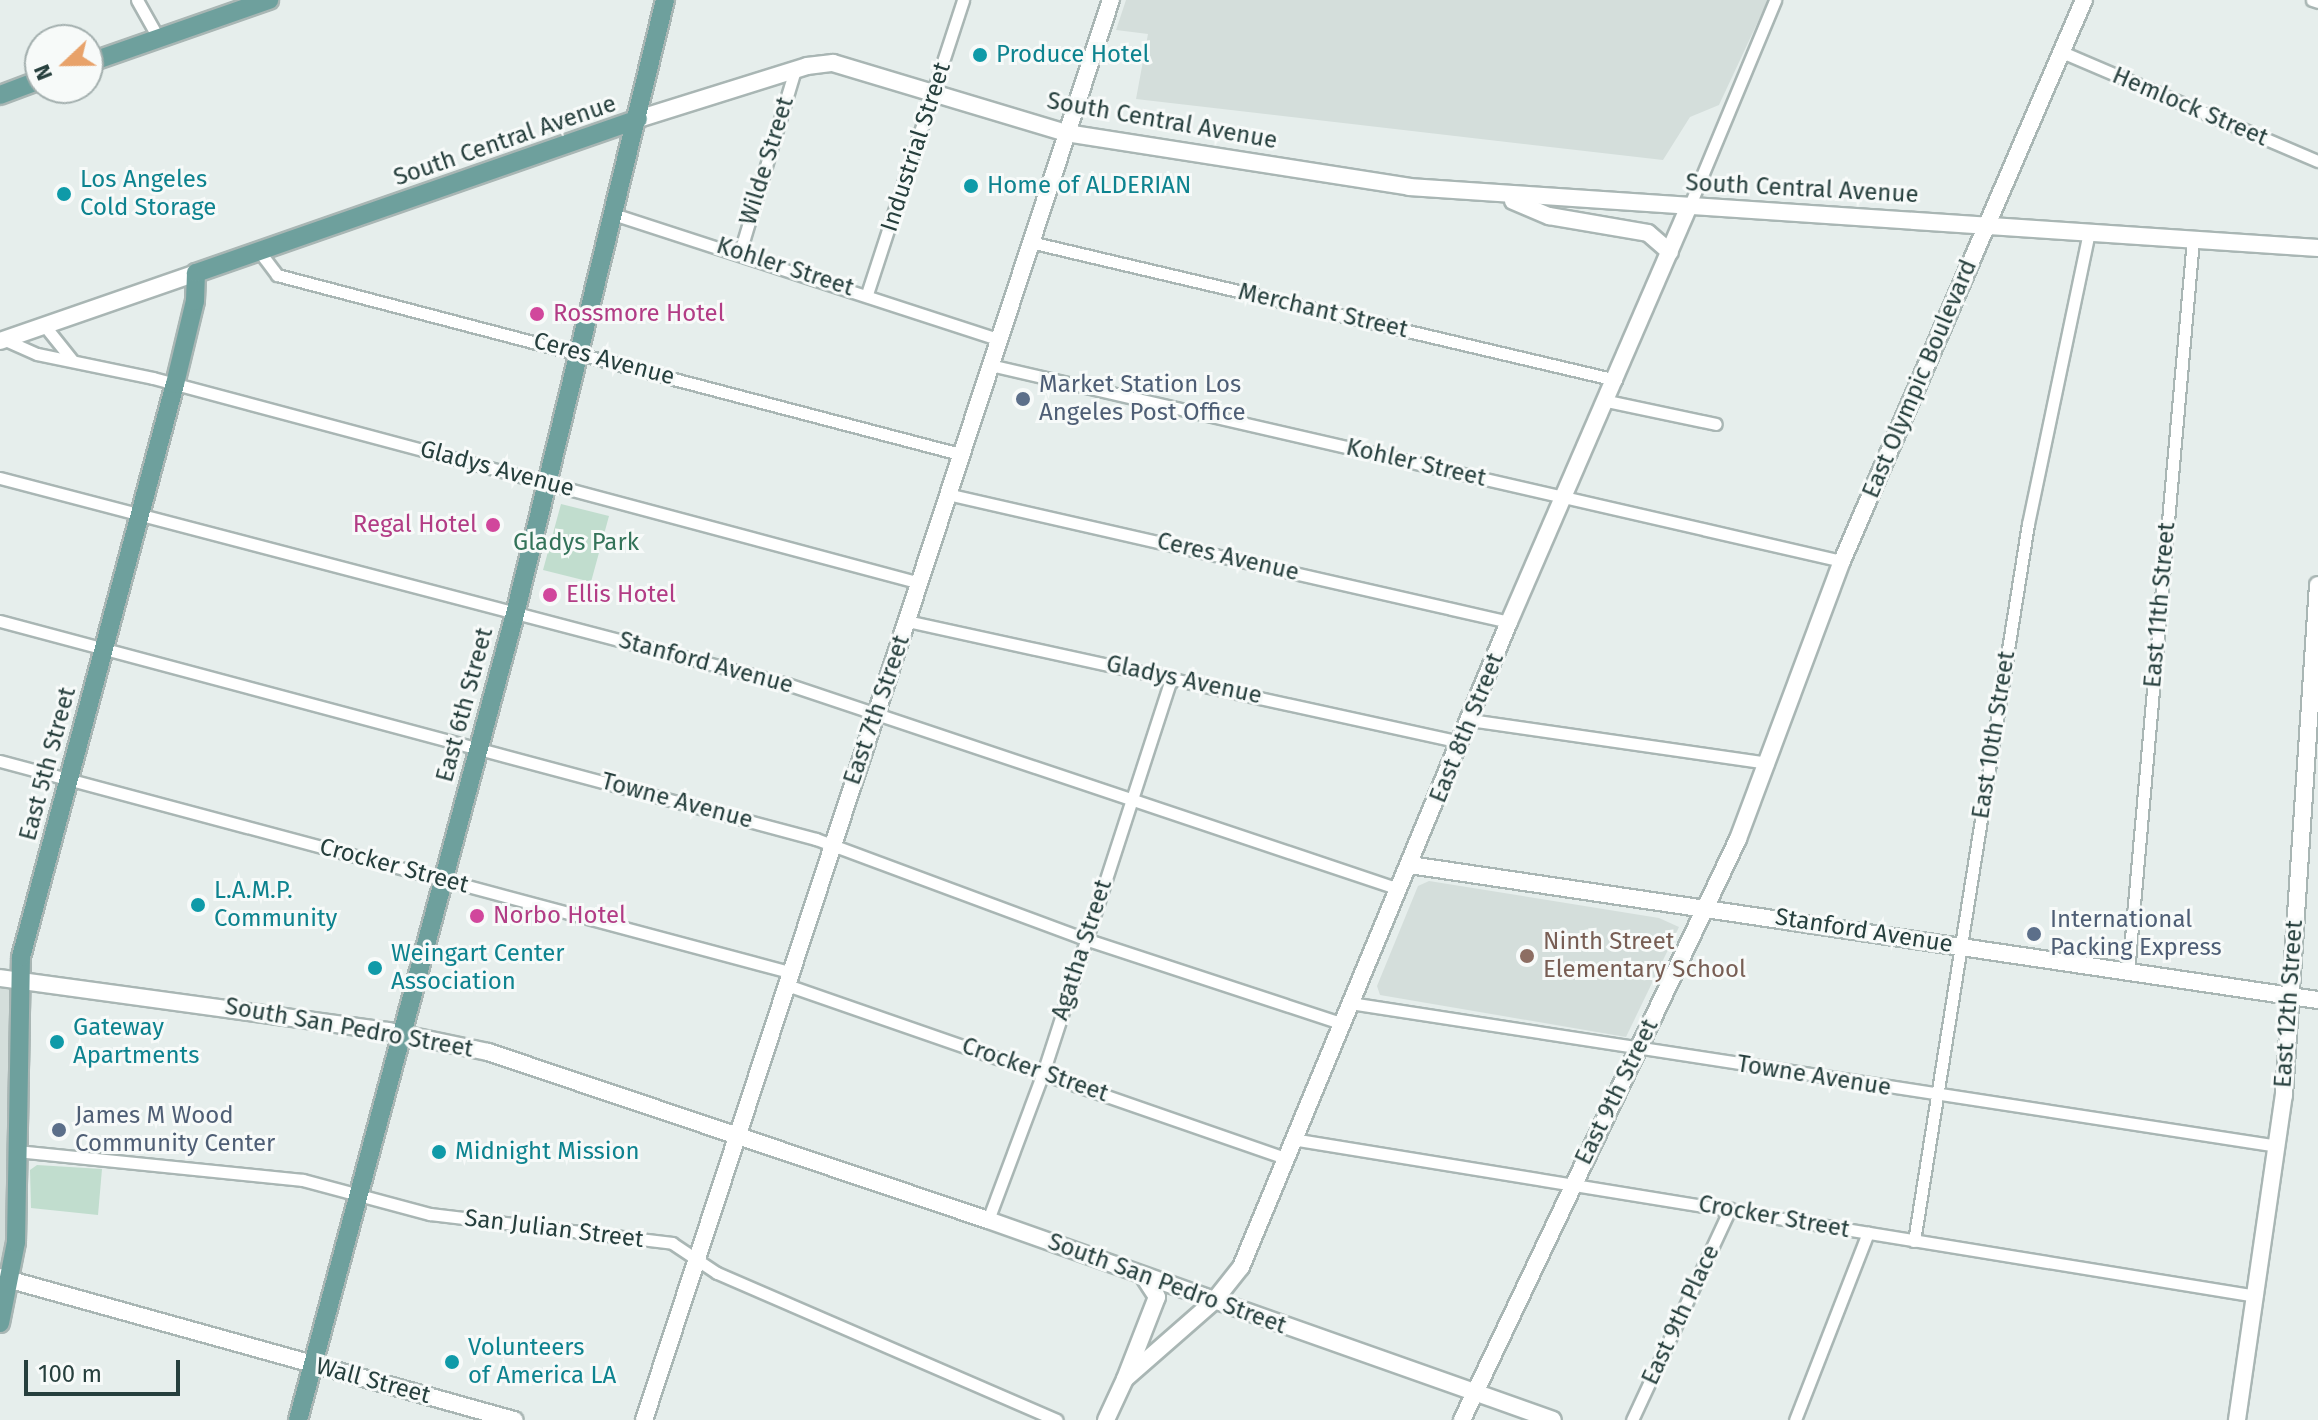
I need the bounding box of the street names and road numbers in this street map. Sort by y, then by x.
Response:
street label: Industrial Street [875,59,957,235]
street label: Hemlock Street [2108,61,2272,153]
street label: South Central Avenue [1045,87,1279,155]
street label: South Central Avenue [390,89,620,193]
street label: Wilde Street [734,93,800,229]
street label: South Central Avenue [1685,169,1919,209]
street label: Kohler Street [713,231,857,303]
street label: East Olympic Boulevard [1857,256,1983,502]
street label: Merchant Street [1235,278,1411,344]
street label: Ceres Avenue [530,326,678,392]
street label: Kohler Street [1343,433,1489,493]
street label: Gladys Avenue [417,435,577,503]
street label: East 11th Street [2138,521,2182,689]
street label: Ceres Avenue [1154,527,1302,587]
street label: East 6th Street [431,625,499,785]
street label: Stanford Avenue [616,626,796,700]
street label: East 7th Street [838,631,916,789]
street label: Gladys Avenue [1104,649,1264,711]
street label: East 8th Street [1424,649,1510,807]
street label: East 10th Street [1967,649,2021,821]
street label: East 5th Street [14,684,82,844]
street label: Towne Avenue [598,767,756,835]
street label: Crocker Street [316,832,472,900]
street label: Agatha Street [1046,876,1118,1024]
street label: Stanford Avenue [1773,903,1955,959]
street label: East 12th Street [2269,919,2309,1089]
street label: South San Pedro Street [223,992,475,1064]
street label: East 9th Street [1569,1015,1665,1169]
street label: Crocker Street [958,1031,1112,1109]
street label: Towne Avenue [1735,1050,1893,1102]
street label: Crocker Street [1696,1190,1852,1244]
street label: San Julian Street [463,1204,645,1254]
street label: South San Pedro Street [1044,1227,1290,1341]
street label: East 9th Place [1636,1240,1726,1390]
street label: Wall Street [313,1352,433,1410]

